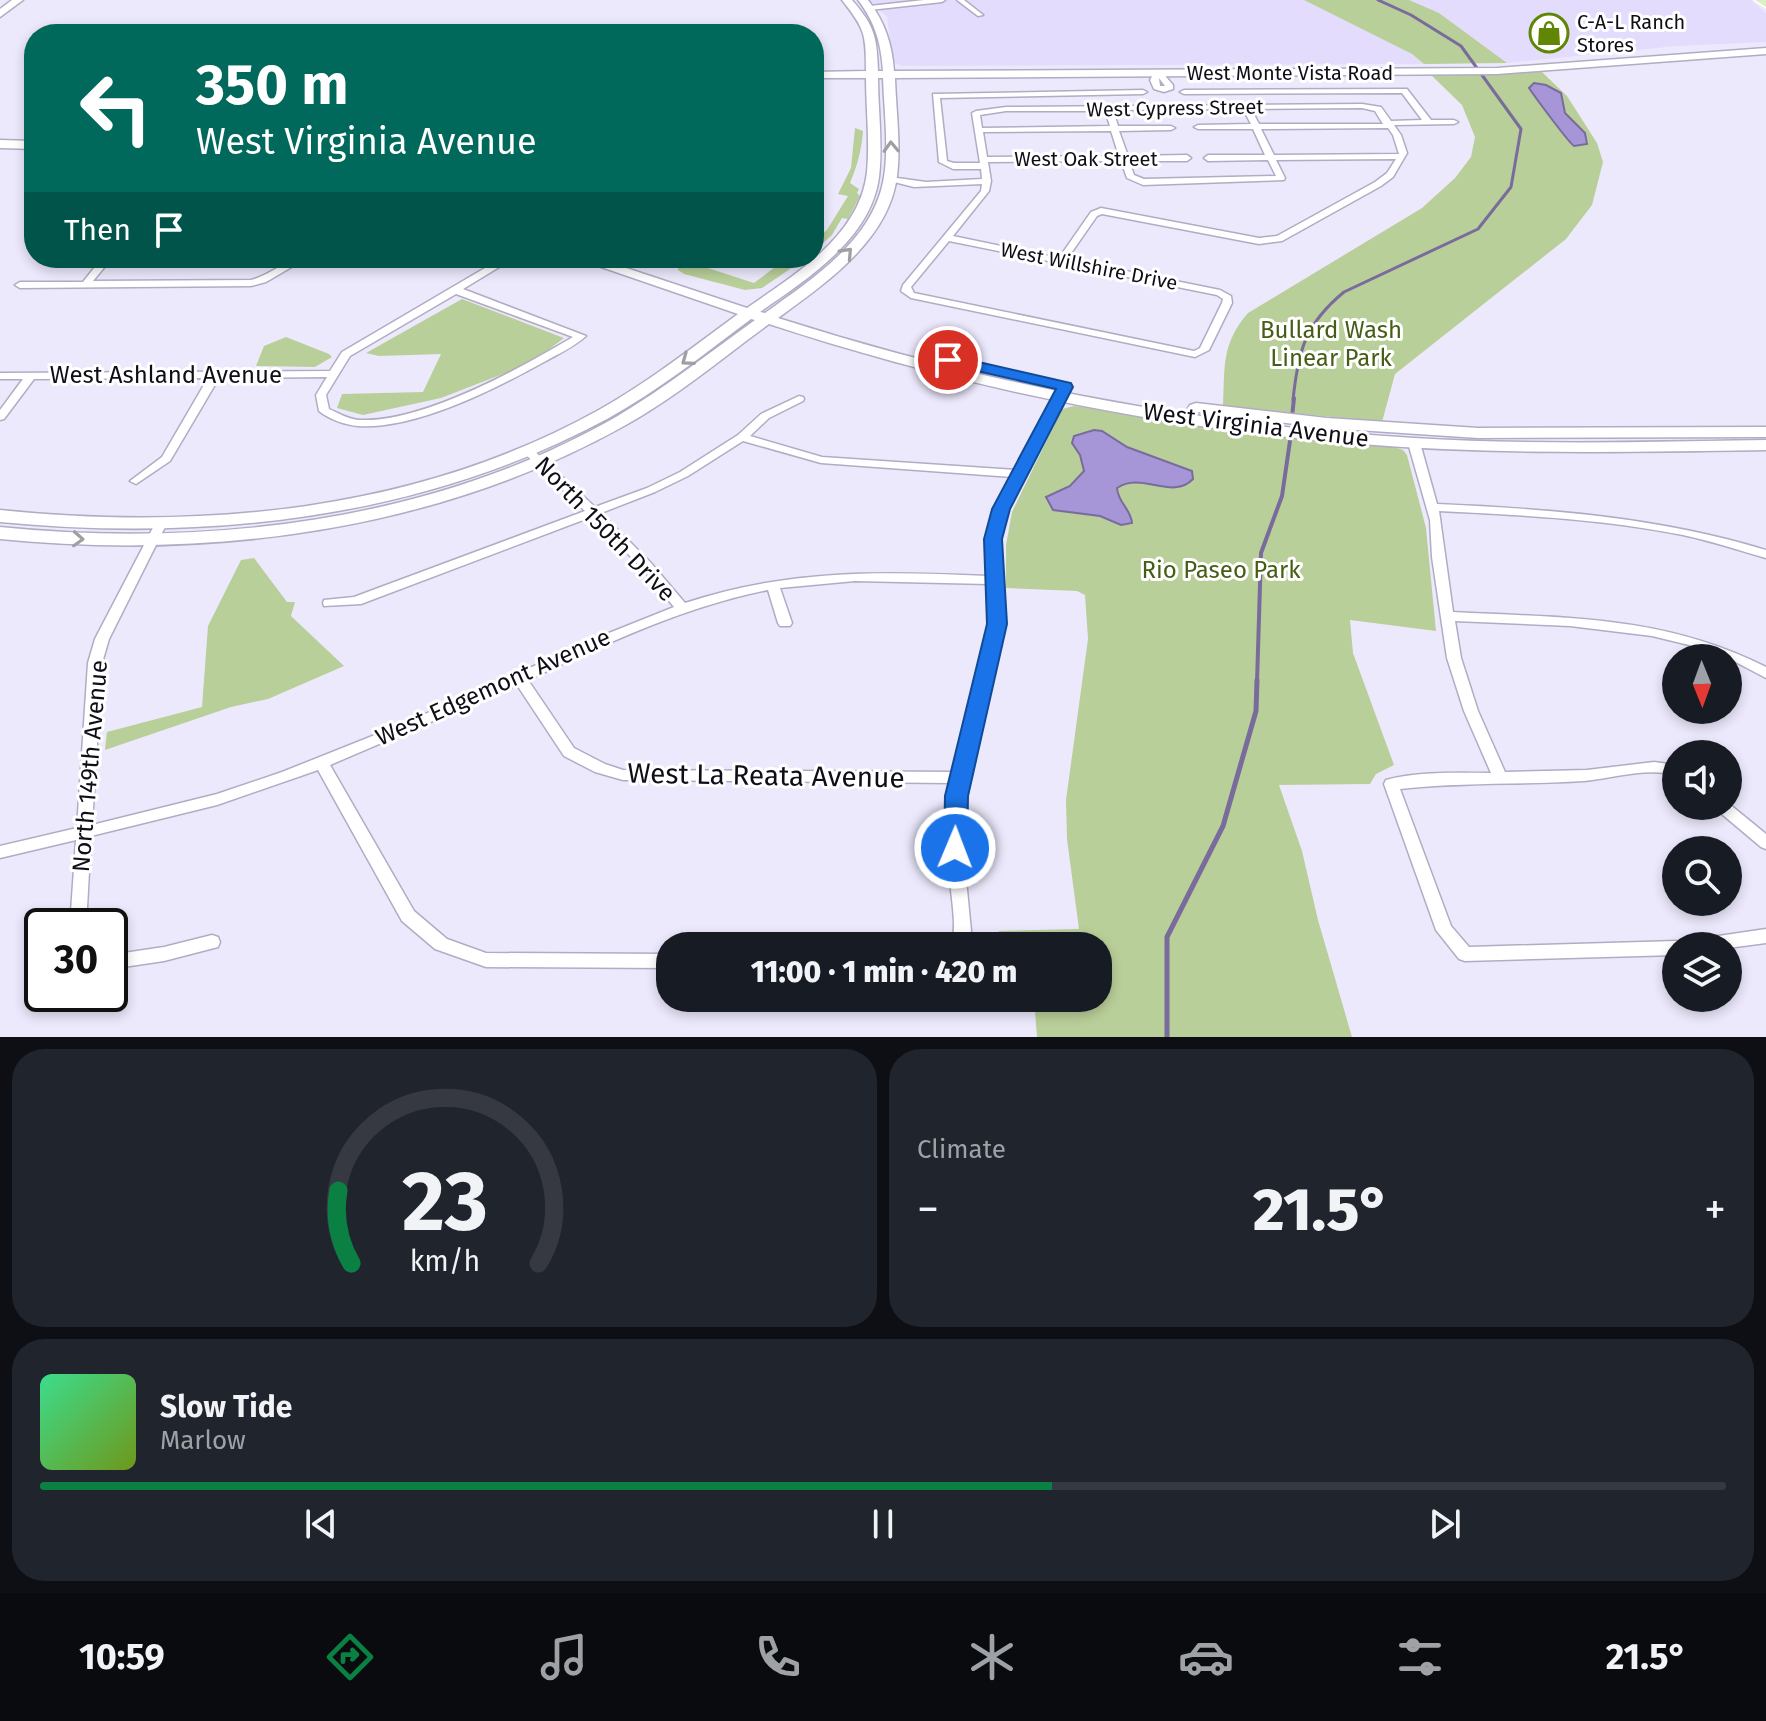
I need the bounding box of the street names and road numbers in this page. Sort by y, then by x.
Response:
street label: West Monte Vista Road [1187,61,1393,85]
street label: West Cypress Street [1086,94,1265,122]
street label: West Oak Street [1014,147,1158,171]
street label: West Willshire Drive [998,237,1180,295]
street label: West Ashland Avenue [50,361,282,389]
street label: West Virginia Avenue [1142,397,1370,453]
street label: North 150th Drive [529,451,681,607]
street label: West Edgemont Avenue [371,623,615,751]
street label: North 149th Avenue [67,659,113,873]
street label: West La Reata Avenue [627,757,905,794]

